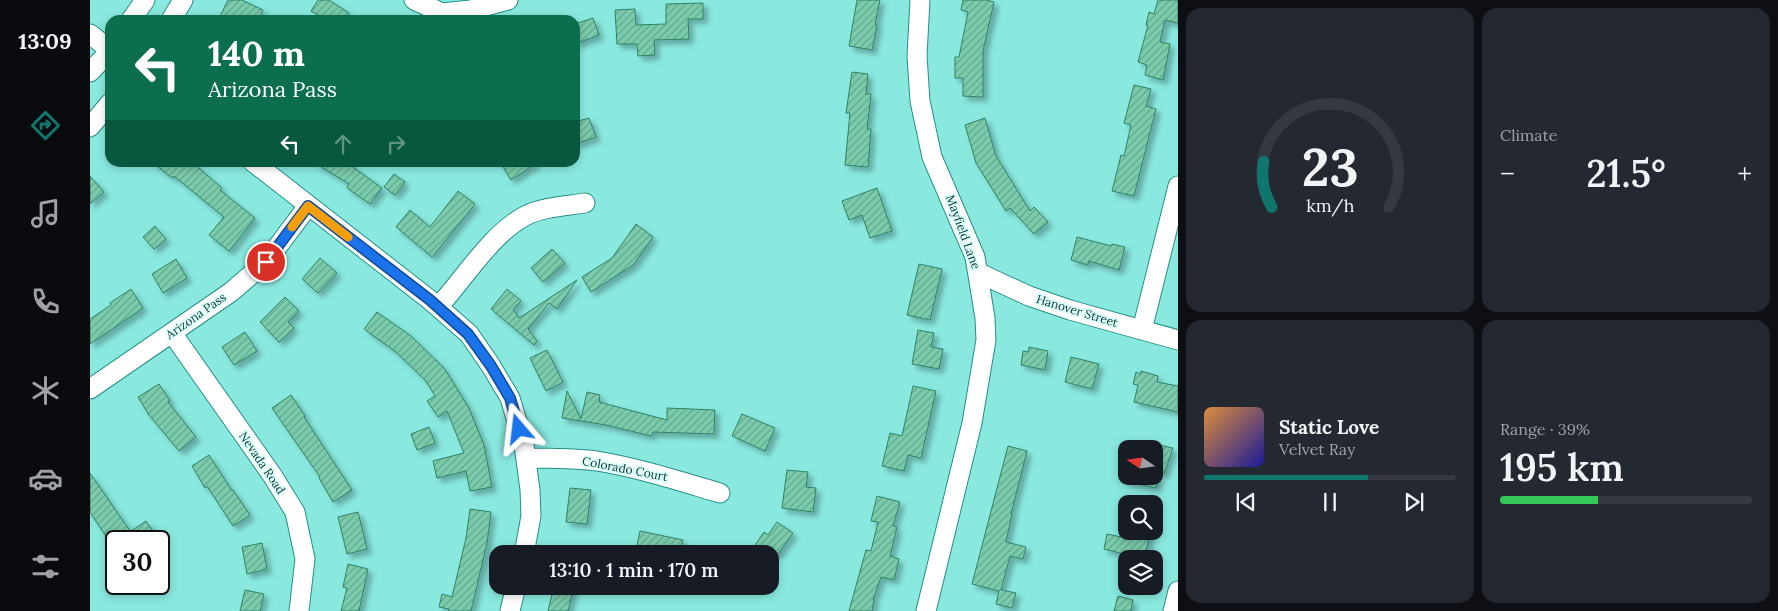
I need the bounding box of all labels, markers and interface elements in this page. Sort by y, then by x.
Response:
text: 13:09 [18,27,72,55]
text: 140 m [208,31,305,76]
icon: left [125,35,190,100]
text: Arizona Pass [208,75,337,103]
icon: directions [28,108,63,143]
text: Climate [1500,125,1557,145]
icon: left [276,130,304,158]
icon: ahead [329,130,357,158]
icon: right [382,130,410,158]
text: 23 [1302,134,1358,200]
text: 21.5° [1586,149,1666,197]
text: − [1500,156,1515,192]
text: + [1737,156,1752,192]
street label: Mayfield Lane [943,193,984,272]
text: km/h [1306,194,1354,217]
icon: music [28,196,63,231]
pin [245,241,287,283]
icon: arrive [252,248,280,276]
icon: phone [28,284,63,319]
street label: Arizona Pass [162,289,229,342]
street label: Hanover Street [1035,291,1120,330]
icon: climate [28,373,63,408]
position arrow [492,402,544,454]
text: Static Love [1279,415,1379,439]
text: Range · 39% [1500,419,1590,439]
street label: Nevada Road [236,429,289,497]
text: Velvet Ray [1279,439,1355,459]
north arrow [1118,440,1162,485]
map controls [1118,440,1163,595]
text: 195 km [1500,443,1624,491]
street label: Colorado Court [581,453,669,484]
icon: car [28,461,63,496]
icon: previous [1232,488,1260,516]
icon: pause [1316,488,1344,516]
icon: next [1400,488,1428,516]
button: search [1118,495,1163,540]
speed limit sign: 30 [105,530,170,595]
icon: filters [28,549,63,584]
button: layers [1118,550,1163,595]
text: 13:10 · 1 min · 170 m [549,558,719,582]

